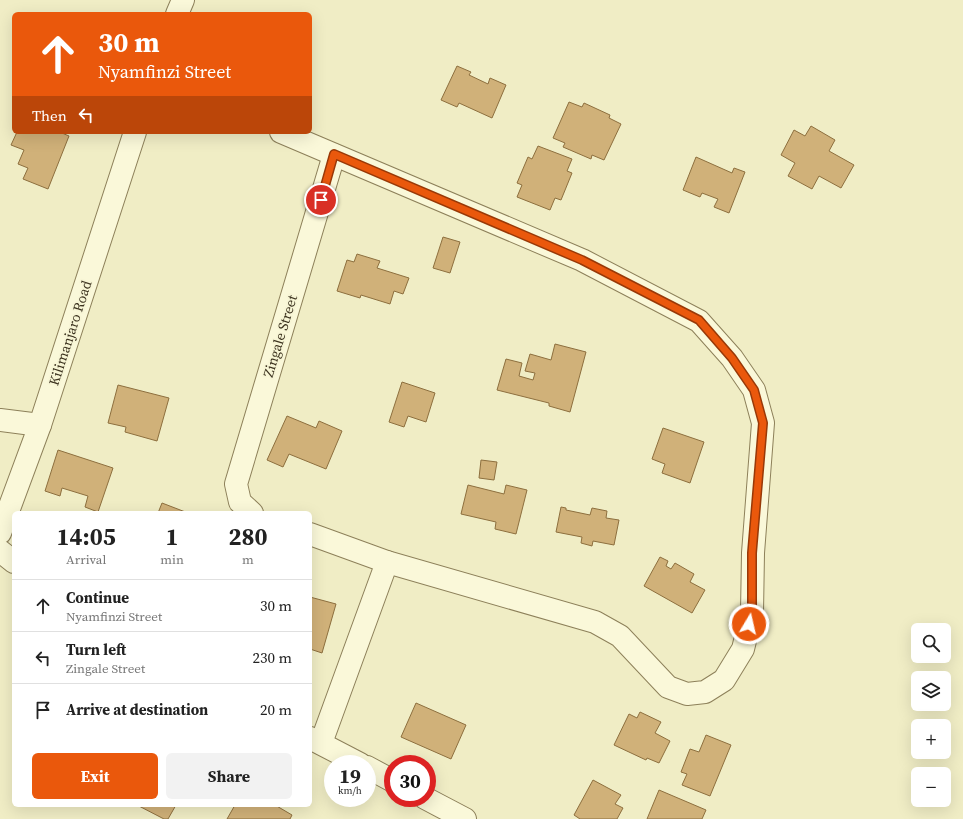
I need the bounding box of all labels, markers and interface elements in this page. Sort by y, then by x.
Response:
text: 30 m [98,23,160,61]
icon: ahead [32,28,84,80]
text: Nyamfinzi Street [98,59,231,84]
icon: left [75,104,97,126]
text: Then [32,105,67,126]
pin [304,183,338,217]
icon: arrive [310,189,332,211]
street label: Kilimanjaro Road [44,278,96,388]
street label: Zingale Street [258,292,302,380]
text: 14:05 [57,520,116,553]
text: 1 [166,520,179,553]
text: 280 [228,520,267,553]
text: Arrival [66,551,106,568]
text: min [160,551,184,568]
text: m [242,551,254,568]
text: Continue [66,587,129,608]
icon: ahead [32,595,54,617]
text: 30 m [260,595,292,616]
position arrow [728,603,770,645]
text: Nyamfinzi Street [66,608,162,625]
map controls [911,623,951,807]
button: search [911,623,951,663]
text: Turn left [66,639,126,660]
icon: left [32,647,54,669]
text: 230 m [252,647,292,668]
text: Zingale Street [66,660,145,677]
button: layers [911,671,951,711]
icon: arrive [32,699,54,721]
text: Arrive at destination [66,699,208,720]
text: 20 m [260,699,292,720]
button: + [911,719,951,759]
button: Exit [32,753,158,799]
button: Share [166,753,292,799]
speed limit sign: 30 [384,755,436,807]
text: 19 [339,762,361,790]
button: − [911,767,951,807]
text: km/h [338,784,362,797]

